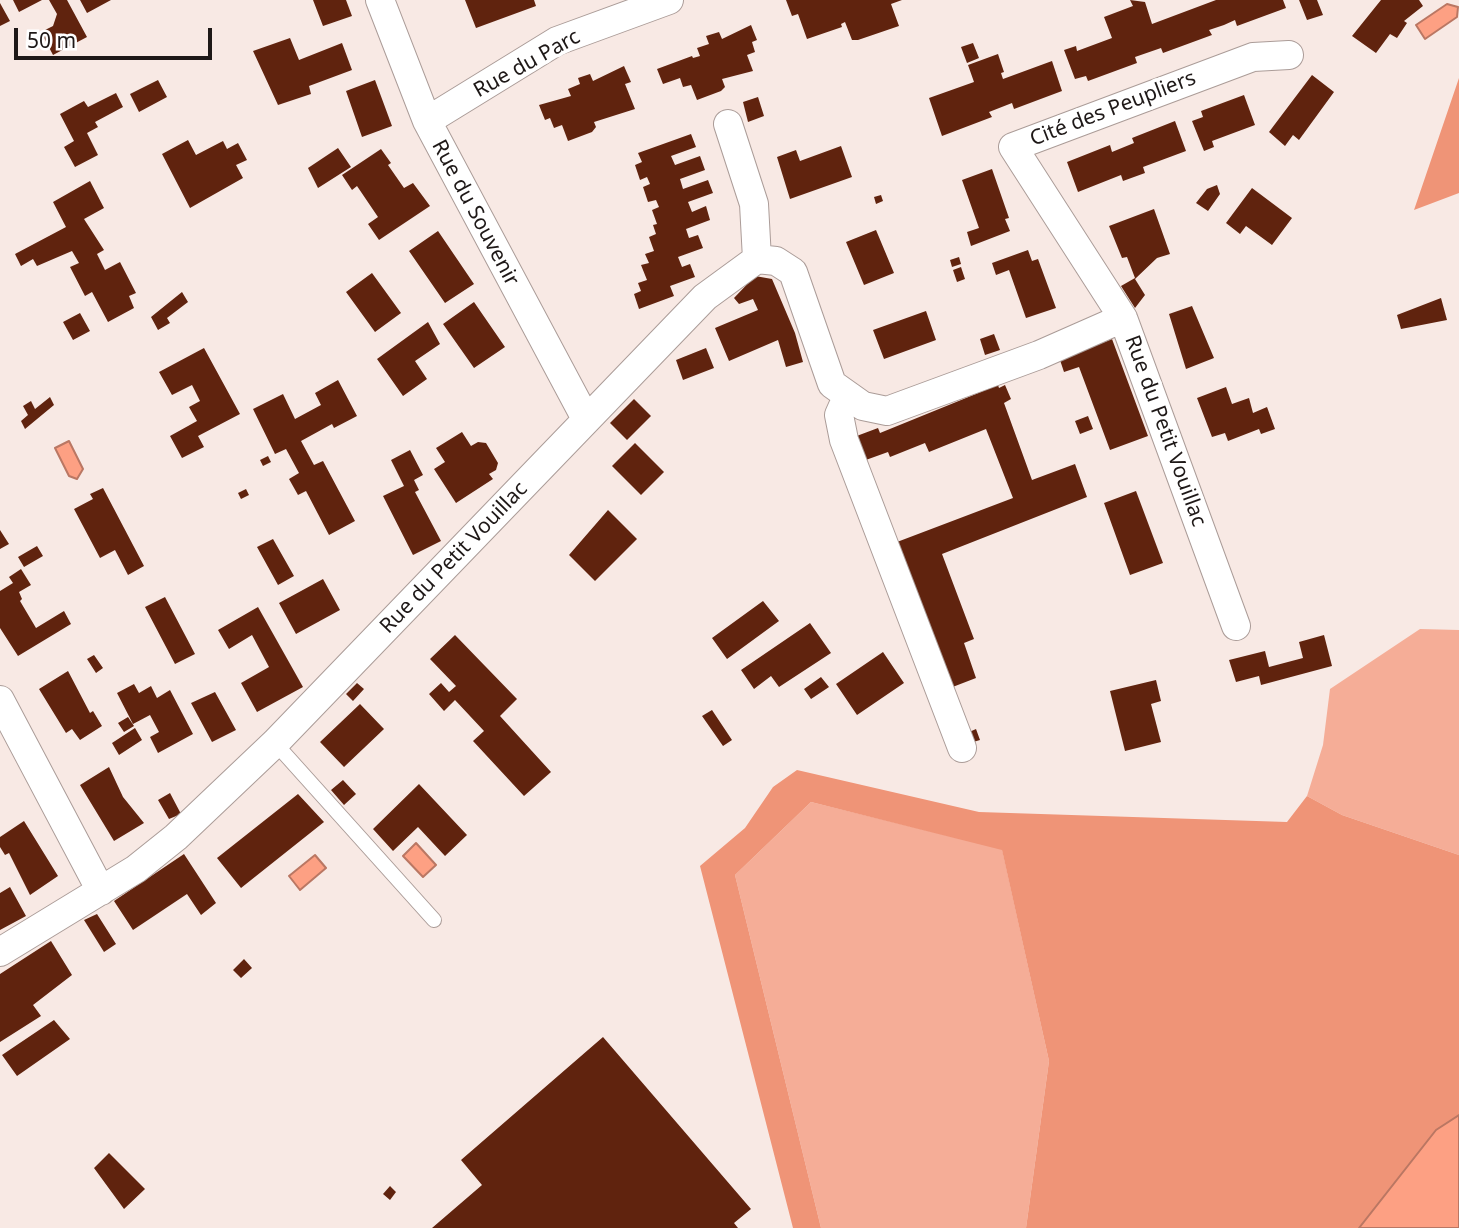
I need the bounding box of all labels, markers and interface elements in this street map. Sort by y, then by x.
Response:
scale bar [18,14,215,58]
street label: Rue du Parc [470,24,584,104]
text: 50 m [27,26,76,54]
street label: Cité des Peupliers [1026,66,1200,152]
street label: Rue du Souvenir [426,136,524,290]
street label: Rue du Petit Vouillac [1119,332,1211,530]
street label: Rue du Petit Vouillac [375,477,533,639]

